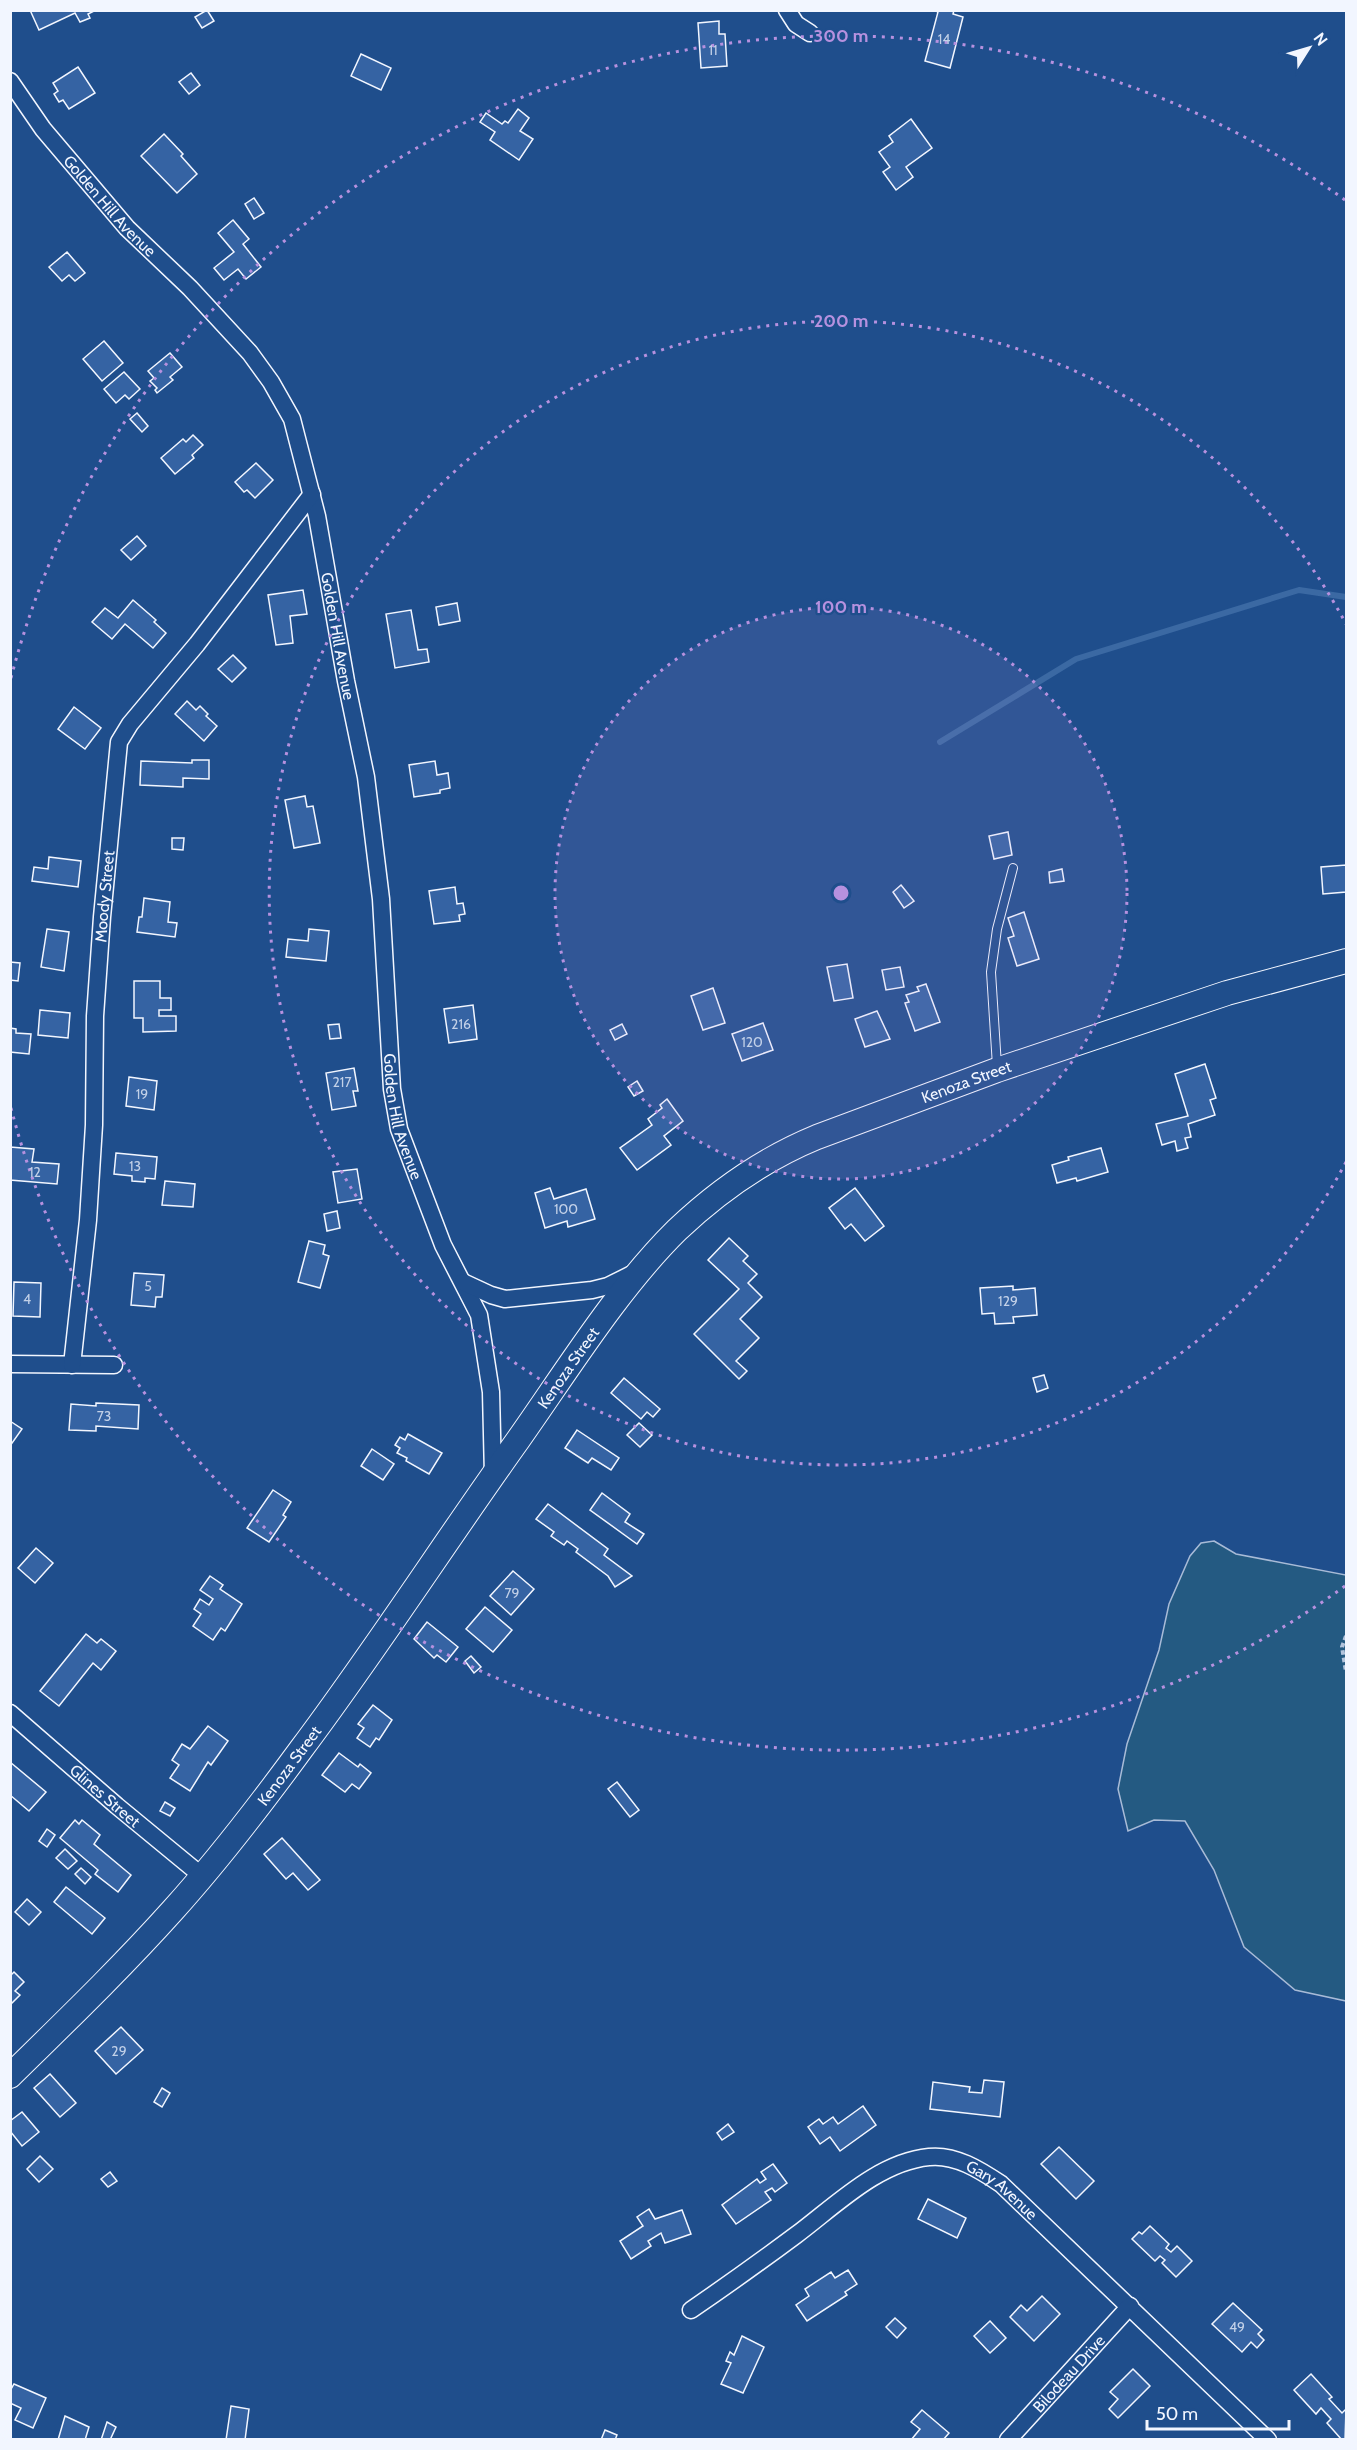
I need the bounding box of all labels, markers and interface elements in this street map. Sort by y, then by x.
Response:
north arrow [1279,18,1339,78]
text: 300 m [814,25,868,47]
text: N [1310,29,1332,50]
house number: 14 [938,30,950,48]
house number: 11 [708,41,718,59]
street label: Golden Hill Avenue [59,151,160,260]
text: 200 m [814,310,868,332]
street label: Golden Hill Avenue [317,571,359,702]
text: 100 m [815,596,867,618]
street label: Moody Street [91,849,118,943]
centre of rings [831,883,851,903]
house number: 216 [451,1015,471,1033]
house number: 120 [741,1033,763,1051]
street label: Golden Hill Avenue [380,1053,426,1182]
street label: Kenoza Street [919,1057,1014,1107]
house number: 217 [333,1073,351,1091]
house number: 19 [136,1085,148,1103]
house number: 13 [129,1157,141,1175]
house number: 12 [29,1163,41,1181]
house number: 100 [554,1200,578,1218]
house number: 5 [144,1277,152,1295]
house number: 4 [23,1290,31,1308]
house number: 129 [998,1292,1018,1310]
street label: Kenoza Street [534,1323,603,1412]
house number: 73 [97,1407,111,1425]
house number: 79 [505,1584,520,1602]
street label: Kenoza Street [254,1722,325,1809]
street label: Glines Street [66,1761,144,1832]
house number: 29 [111,2042,127,2060]
street label: Gary Avenue [963,2156,1041,2224]
house number: 49 [1229,2318,1245,2336]
street label: Bilodeau Drive [1029,2331,1109,2416]
scale bar [1147,2393,1290,2431]
text: 50 m [1156,2403,1198,2425]

